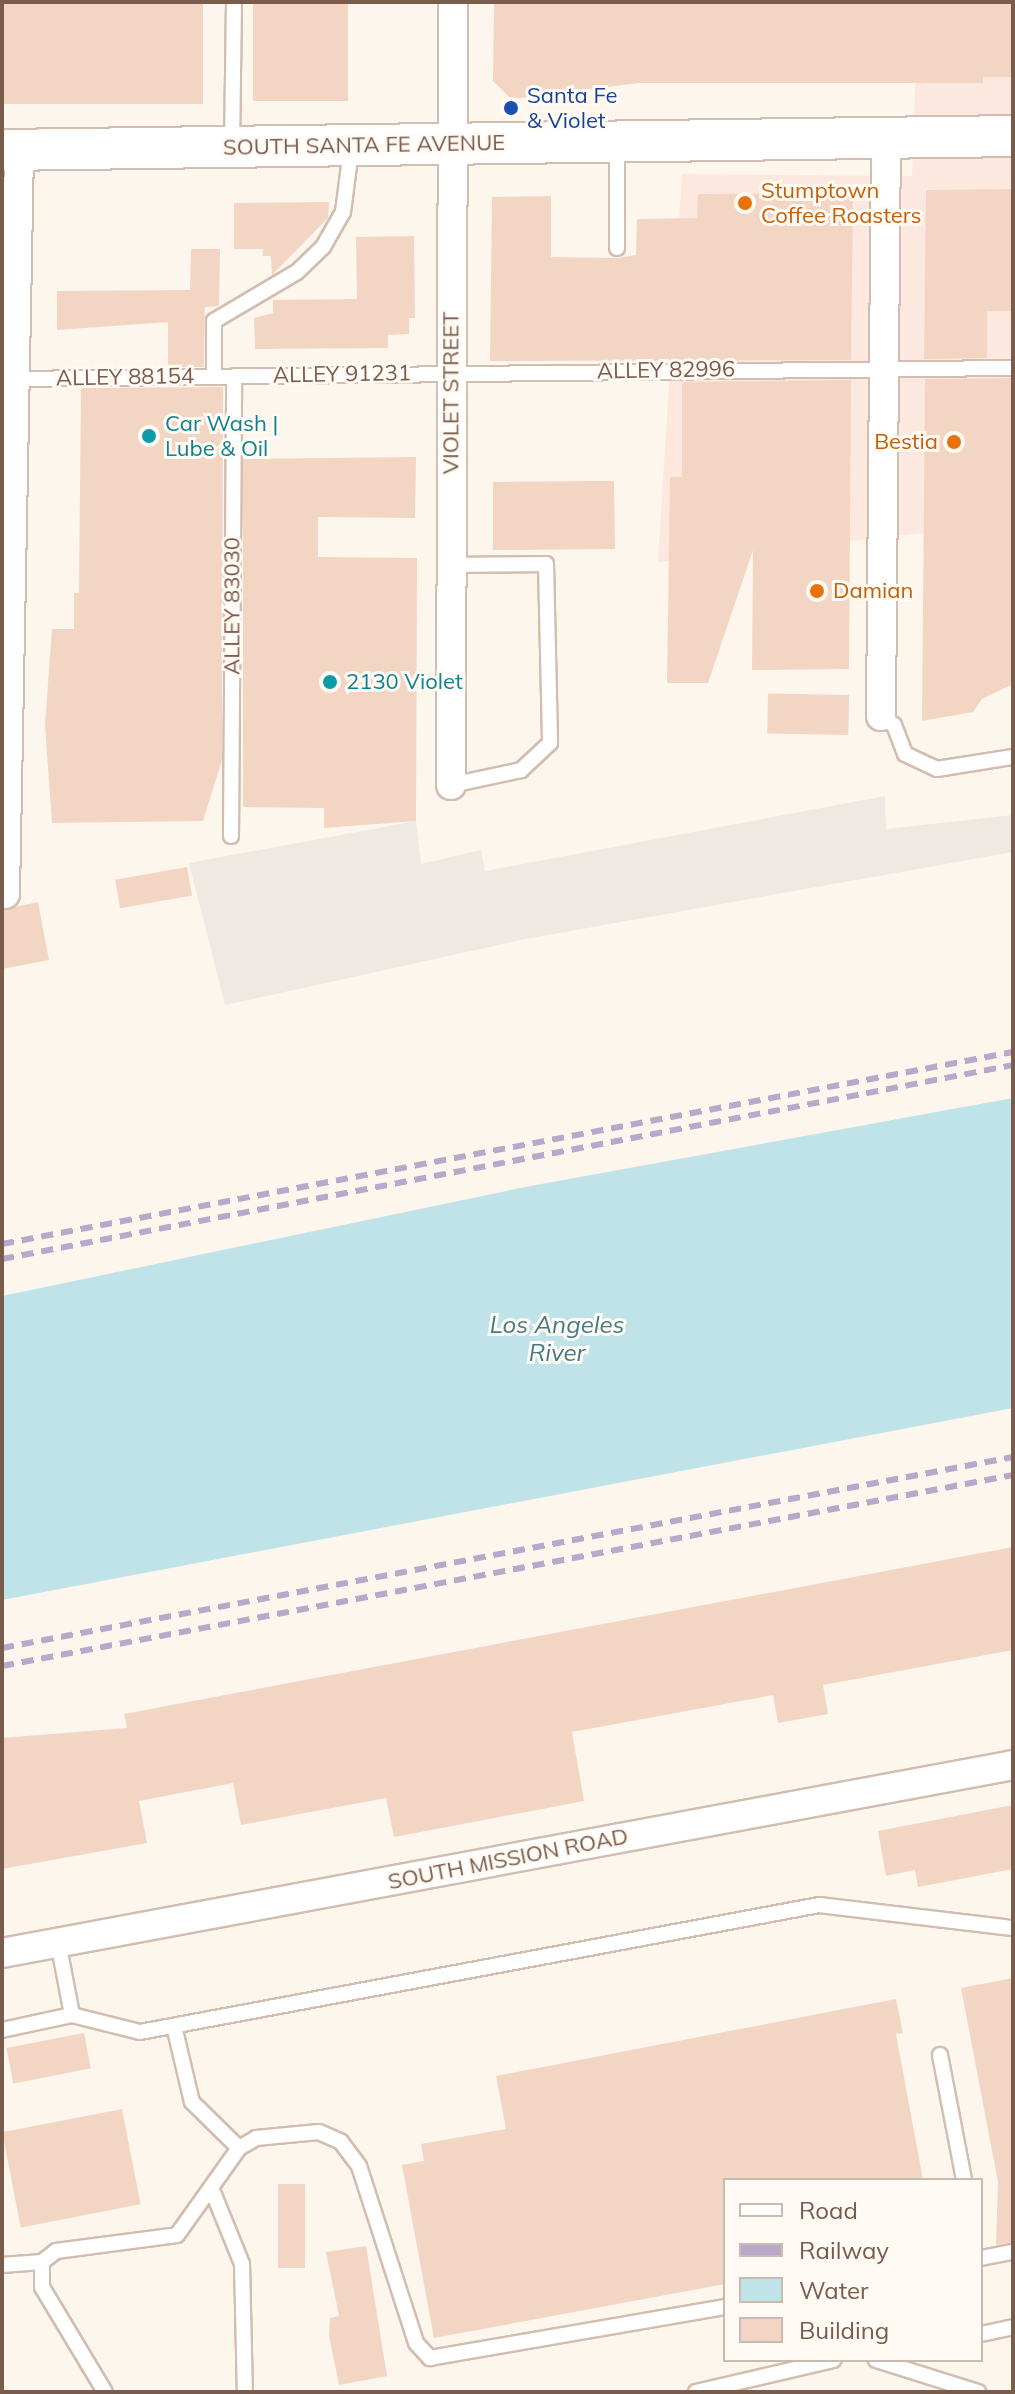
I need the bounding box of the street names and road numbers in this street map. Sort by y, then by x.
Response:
street label: SOUTH SANTA FE AVENUE [223,129,505,161]
street label: VIOLET STREET [438,312,464,474]
street label: ALLEY 82996 [597,356,735,384]
street label: ALLEY 91231 [273,360,411,388]
street label: ALLEY 88154 [56,363,194,391]
street label: ALLEY 83030 [219,537,245,675]
street label: SOUTH MISSION ROAD [386,1823,630,1895]

